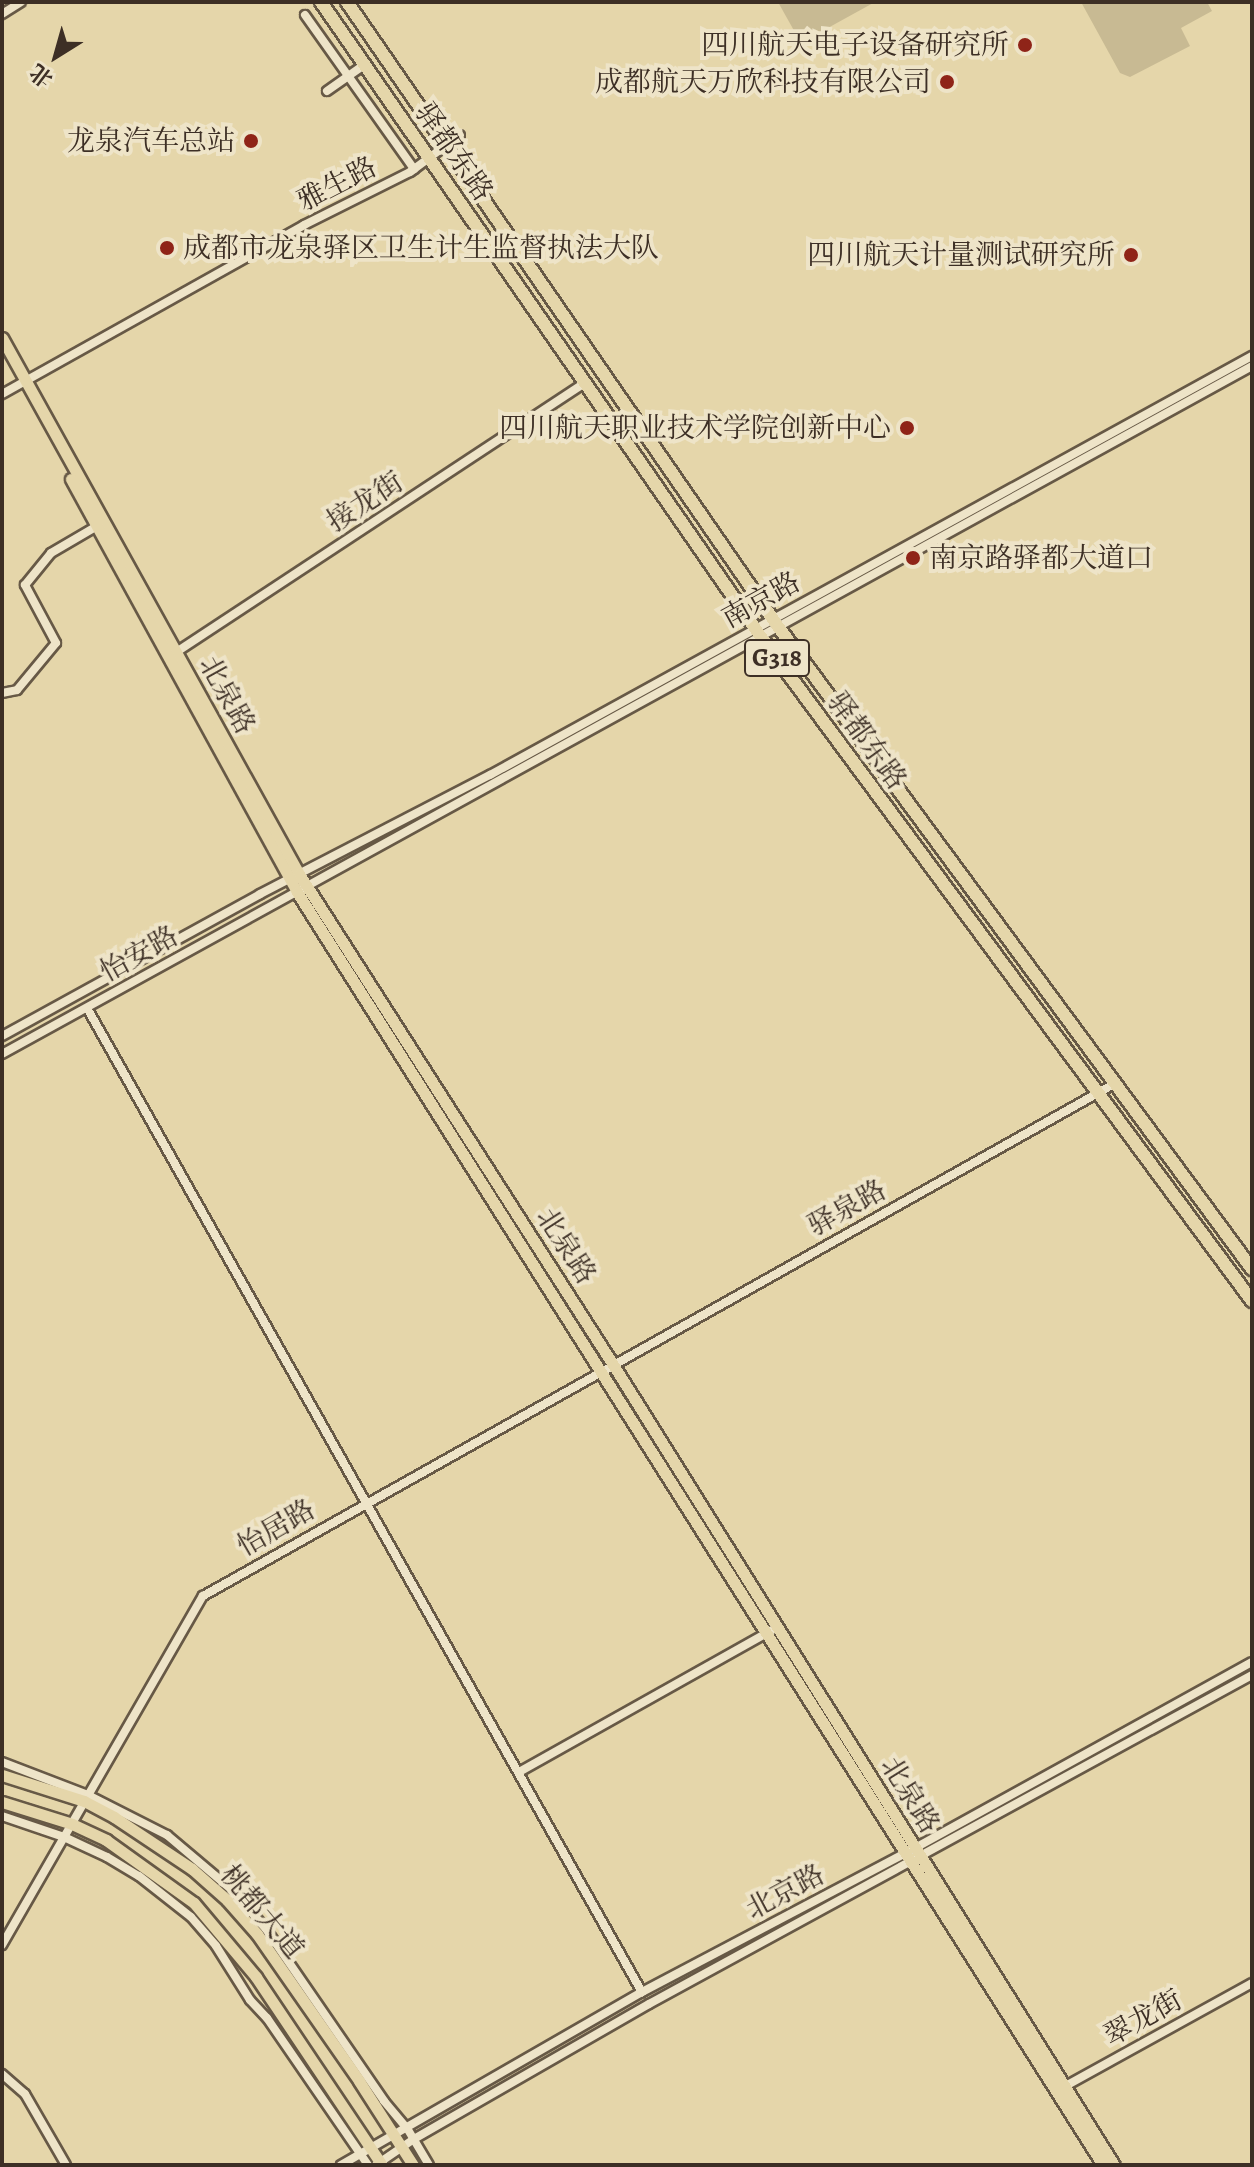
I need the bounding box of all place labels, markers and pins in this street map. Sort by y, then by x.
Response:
place label: 四川航天电子设备研究所 [701,28,1009,62]
marker: 四川航天电子设备研究所 [1016,36,1034,54]
place label: 成都航天万欣科技有限公司 [595,65,931,99]
marker: 成都航天万欣科技有限公司 [938,73,956,91]
place label: 龙泉汽车总站 [67,124,235,158]
marker: 龙泉汽车总站 [242,132,260,150]
place label: 成都市龙泉驿区卫生计生监督执法大队 [183,231,659,265]
place label: 四川航天计量测试研究所 [807,238,1115,272]
marker: 成都市龙泉驿区卫生计生监督执法大队 [158,239,176,257]
marker: 四川航天计量测试研究所 [1122,246,1140,264]
place label: 四川航天职业技术学院创新中心 [499,411,891,445]
marker: 四川航天职业技术学院创新中心 [898,419,916,437]
place label: 南京路驿都大道口 [929,541,1153,575]
marker: 南京路驿都大道口 [904,549,922,567]

